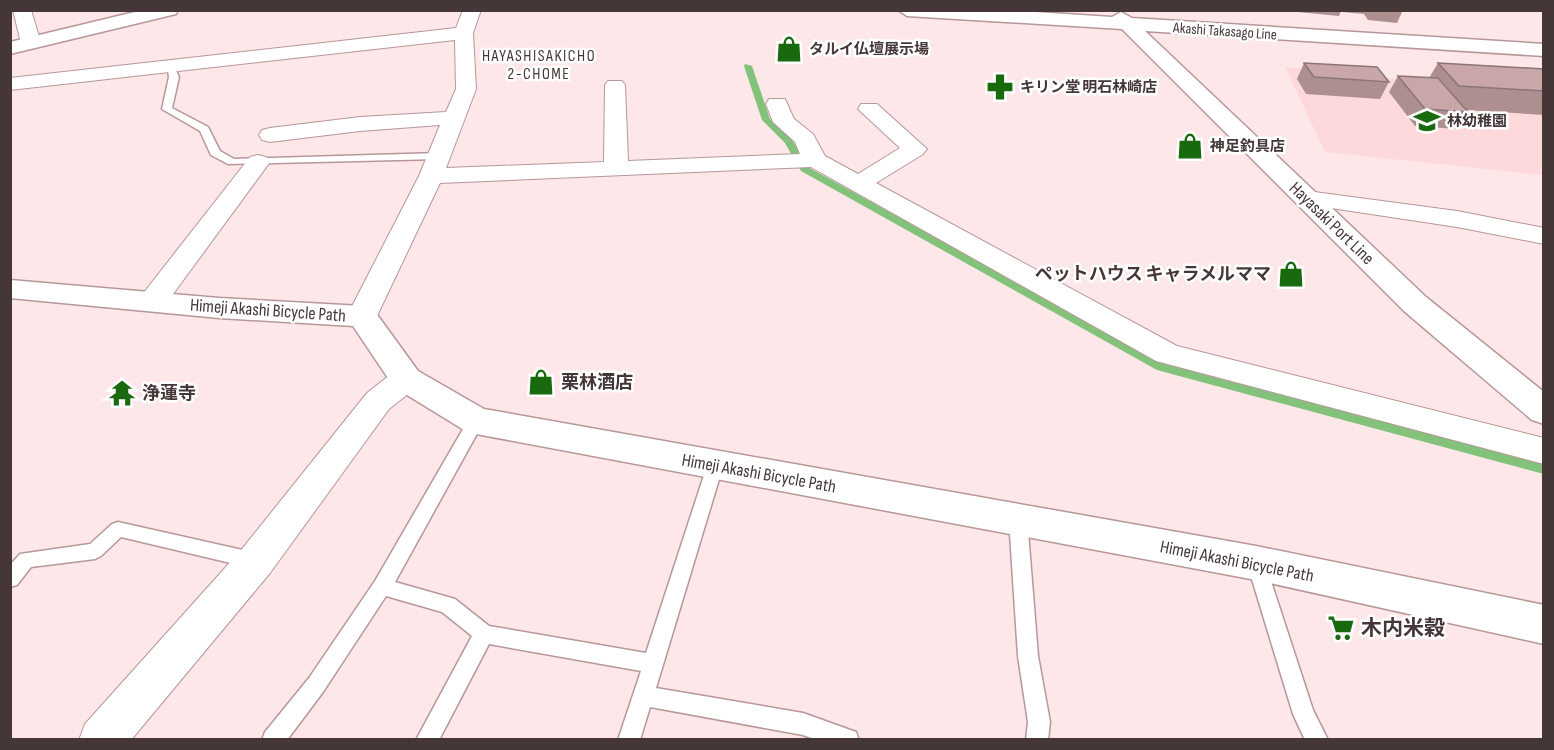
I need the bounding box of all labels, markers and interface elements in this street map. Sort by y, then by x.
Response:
street label: Akashi Takasago Line [1171,18,1277,45]
shop icon: タルイ仏壇展示場 [774,34,804,64]
place label: タルイ仏壇展示場 [809,40,929,59]
district label: HAYASHISAKICHO 2-CHOME [482,47,596,84]
pharmacy icon: キリン堂 明石林崎店 [985,72,1015,102]
place label: キリン堂 明石林崎店 [1020,78,1157,97]
school or university icon: 林幼稚園 [1412,106,1442,136]
place label: 林幼稚園 [1447,112,1507,131]
shop icon: 神足釣具店 [1175,131,1205,161]
place label: 神足釣具店 [1209,137,1285,156]
street label: Hayasaki Port Line [1285,178,1378,269]
shop icon: ペットハウス キャラメルママ [1276,259,1306,289]
place label: ペットハウス キャラメルママ [1035,264,1271,285]
street label: Himeji Akashi Bicycle Path [189,295,347,326]
shop icon: 栗林酒店 [526,367,556,397]
place label: 栗林酒店 [561,372,633,393]
temple icon: 浄蓮寺 [107,378,137,408]
place label: 浄蓮寺 [142,383,196,404]
street label: Himeji Akashi Bicycle Path [680,450,838,497]
street label: Himeji Akashi Bicycle Path [1158,536,1316,587]
supermarket icon: 木内米穀 [1326,613,1356,643]
place label: 木内米穀 [1361,616,1445,641]

